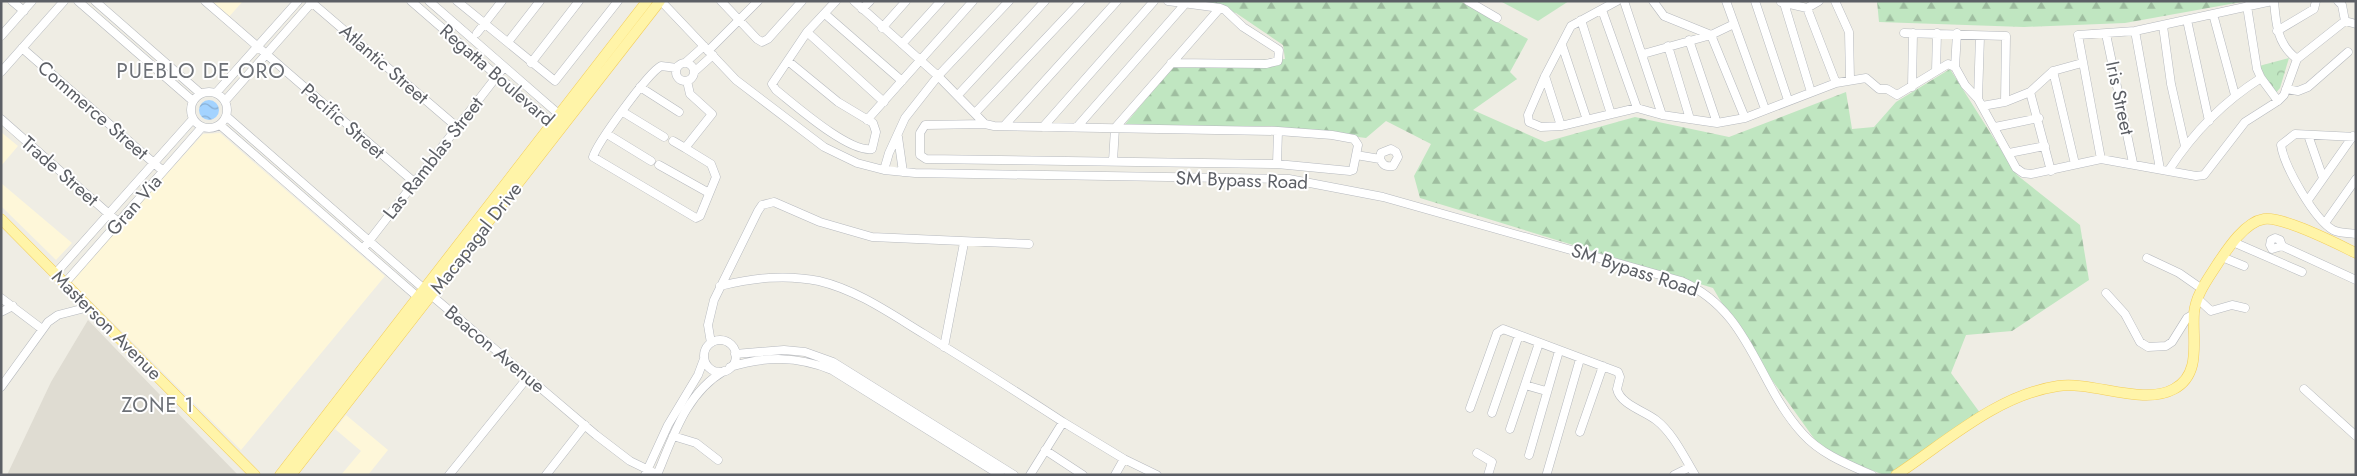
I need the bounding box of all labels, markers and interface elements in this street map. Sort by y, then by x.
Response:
street label: Atlantic Street [334,18,435,111]
street label: Regatta Boulevard [434,18,560,132]
street label: Commerce Street [32,54,155,166]
district label: PUEBLO DE ORO [116,56,286,86]
street label: Iris Street [2099,59,2141,138]
street label: Pacific Street [295,77,391,165]
street label: Las Ramblas Street [377,91,490,225]
street label: Trade Street [15,130,105,213]
street label: SM Bypass Road [1175,164,1309,196]
street label: Gran Via [100,169,168,241]
street label: Macapagal Drive [424,176,528,300]
street label: SM Bypass Road [1568,237,1702,303]
street label: Masterson Avenue [46,264,168,386]
street label: Beacon Avenue [439,299,551,399]
district label: ZONE 1 [121,391,195,420]

